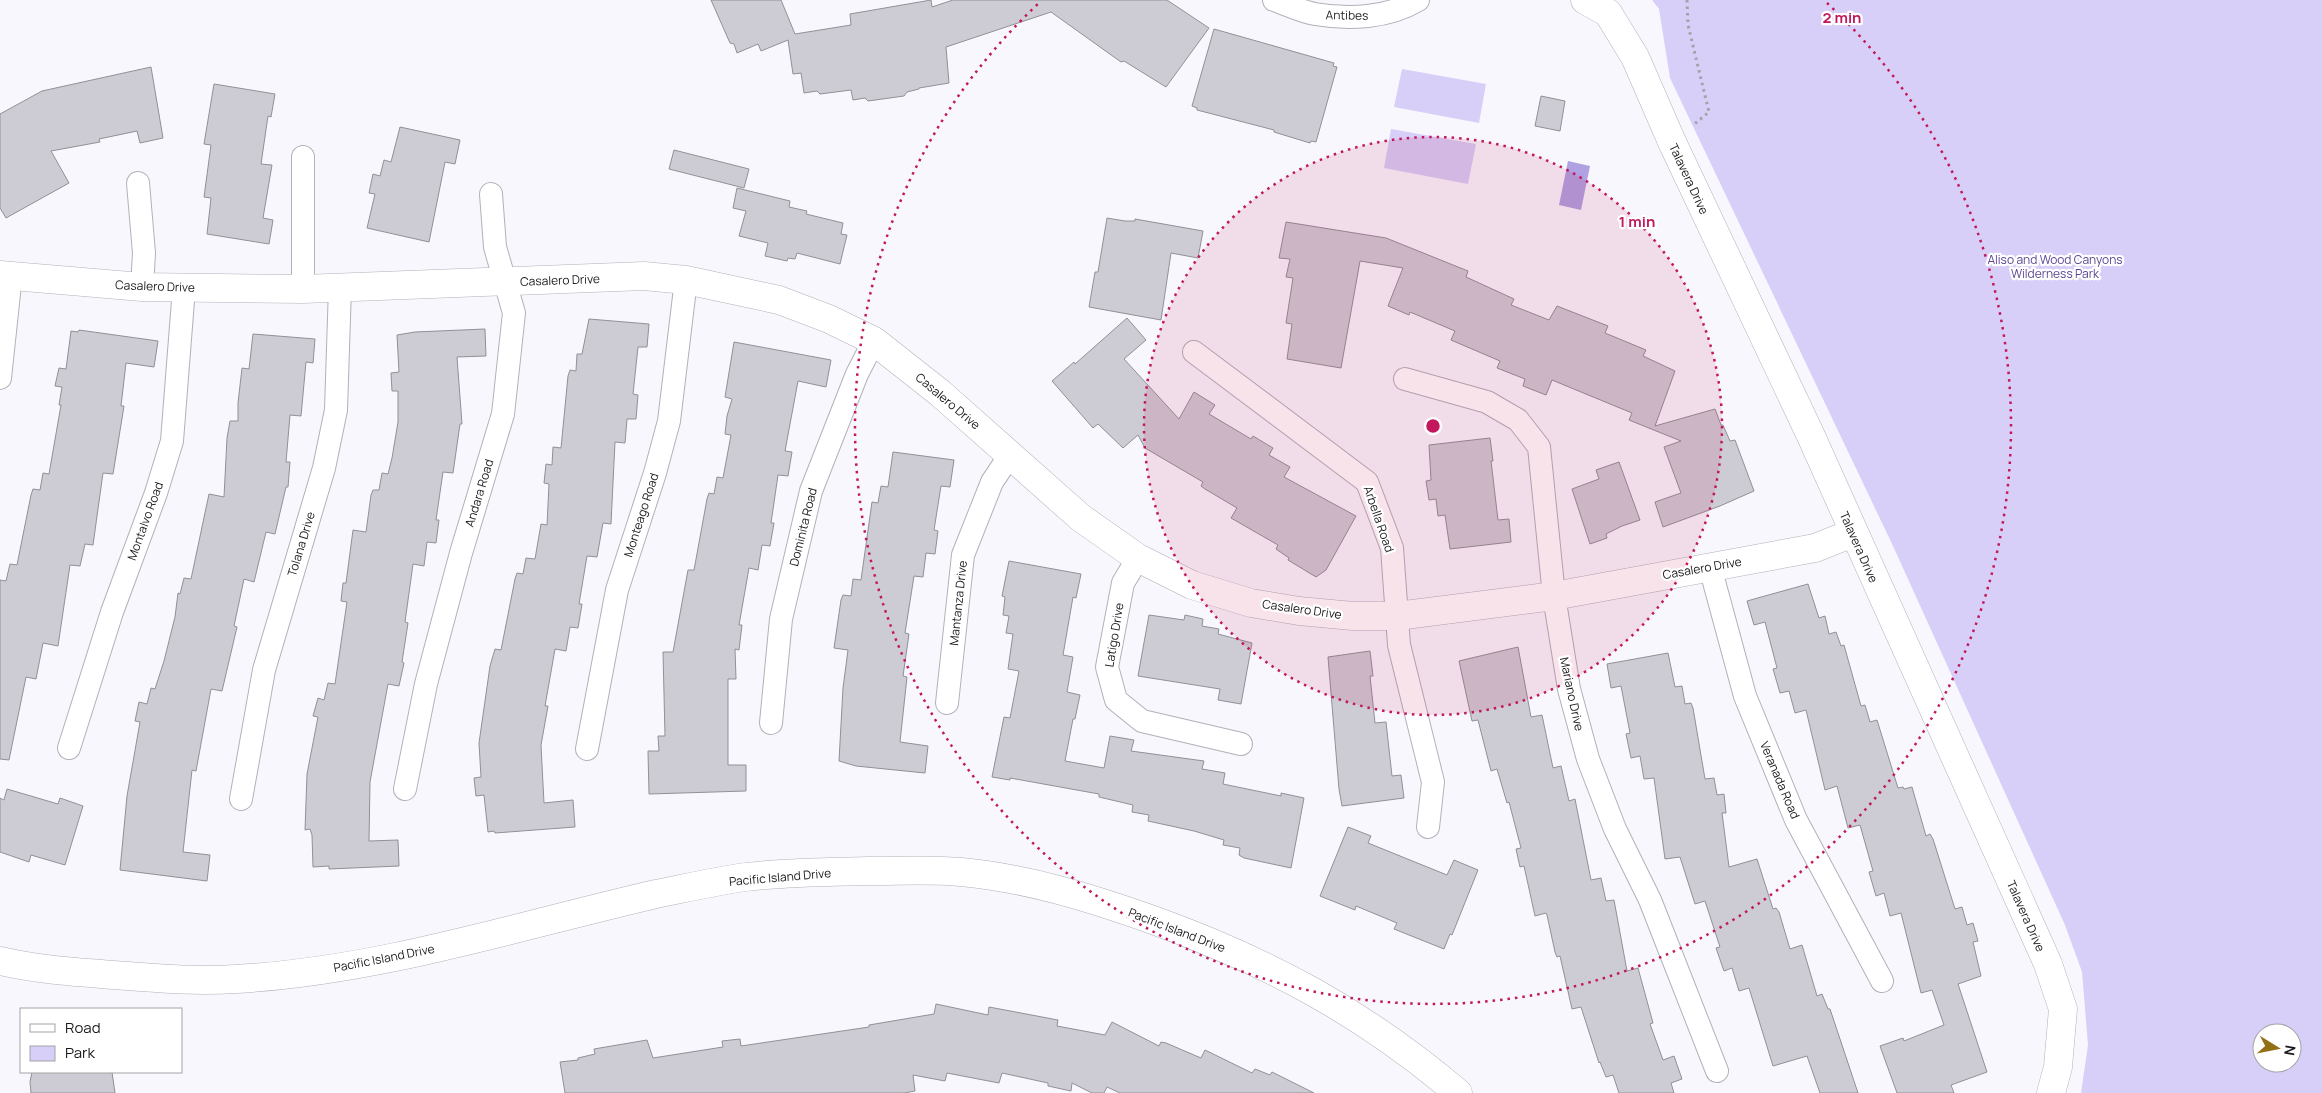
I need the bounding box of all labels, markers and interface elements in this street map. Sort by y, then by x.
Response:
street label: Antibes [1325,6,1369,24]
text: 2 min [1822,7,1862,28]
street label: Talavera Drive [1665,141,1713,217]
text: 1 min [1619,211,1655,232]
park label: Aliso and Wood Canyons Wilderness Park [1987,251,2123,282]
street label: Casalero Drive [520,270,600,290]
street label: Casalero Drive [115,276,195,296]
street label: Casalero Drive [912,369,984,433]
centre of rings [1424,417,1442,435]
street label: Andara Road [461,457,497,529]
street label: Monteago Road [619,471,663,559]
street label: Montalvo Road [123,479,167,563]
street label: Arbella Road [1360,484,1398,554]
street label: Dominita Road [785,486,821,568]
street label: Tolana Drive [283,509,319,579]
street label: Talavera Drive [1836,509,1882,585]
street label: Casalero Drive [1661,553,1743,583]
street label: Mantanza Drive [945,560,971,646]
street label: Casalero Drive [1261,595,1343,623]
street label: Latigo Drive [1101,602,1127,668]
street label: Mariano Drive [1556,655,1588,733]
street label: Veranada Road [1756,739,1804,821]
street label: Pacific Island Drive [728,864,832,890]
street label: Talavera Drive [2003,878,2049,954]
street label: Pacific Island Drive [1126,904,1228,956]
street label: Pacific Island Drive [332,940,436,976]
legend [20,1008,182,1073]
text: Road [65,1017,101,1038]
north arrow [2252,1023,2302,1073]
text: Park [65,1042,95,1063]
text: N [2280,1044,2301,1057]

